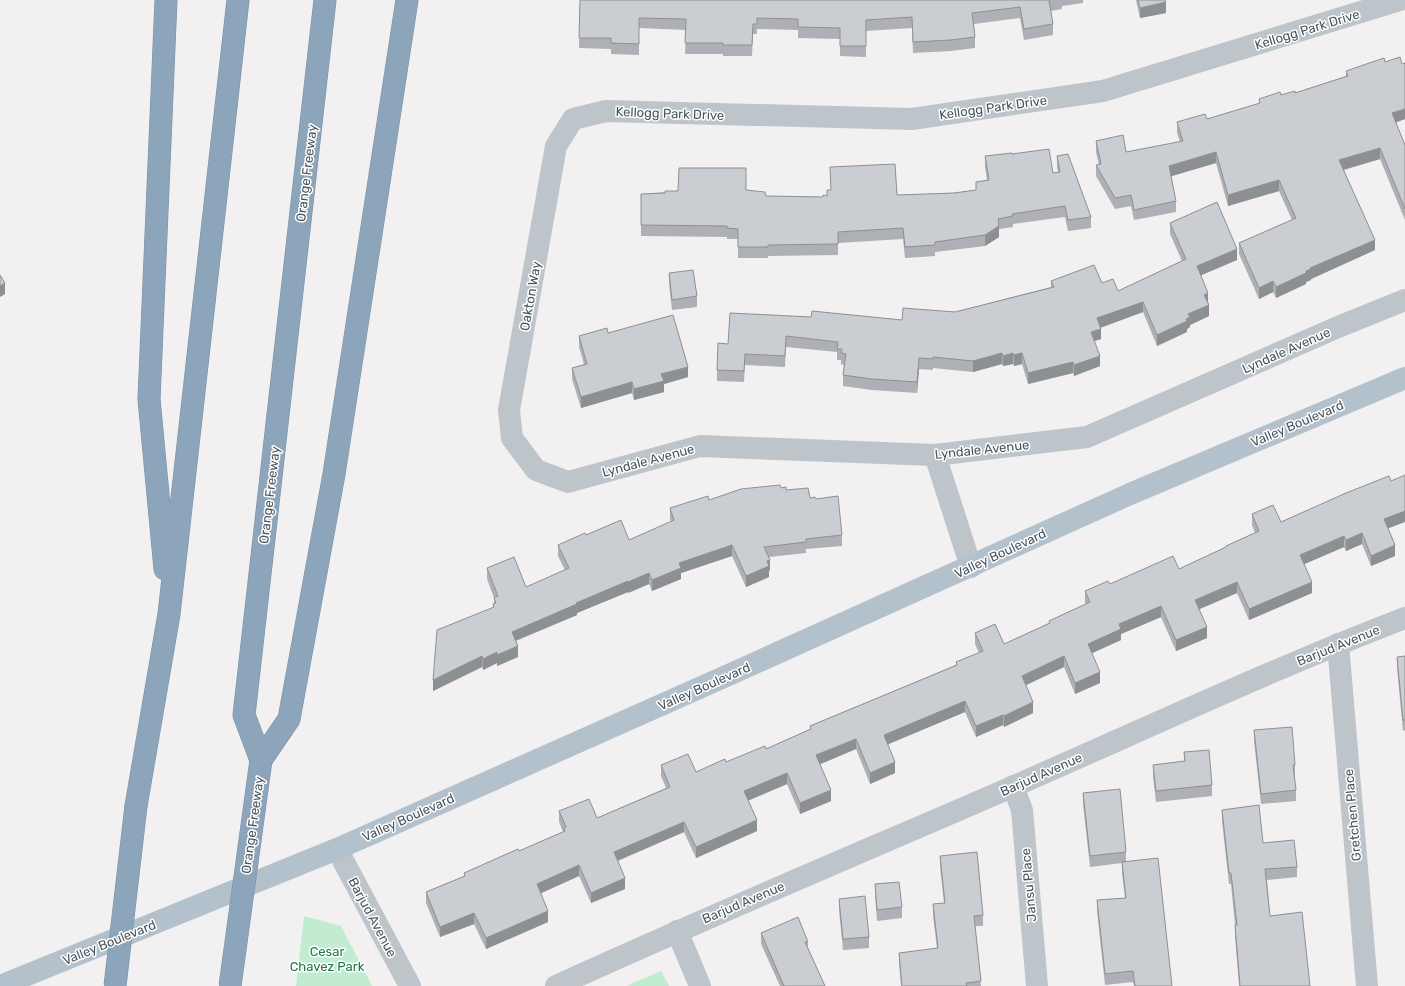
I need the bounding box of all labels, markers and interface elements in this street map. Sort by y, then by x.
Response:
street label: Kellogg Park Drive [1253,6,1362,53]
street label: Kellogg Park Drive [938,93,1048,123]
street label: Kellogg Park Drive [615,104,725,124]
street label: Orange Freeway [293,124,321,223]
street label: Oakton Way [517,260,544,332]
street label: Lyndale Avenue [1240,324,1333,377]
street label: Valley Boulevard [1249,397,1346,450]
street label: Lyndale Avenue [934,437,1030,462]
street label: Lyndale Avenue [600,441,696,480]
street label: Orange Freeway [256,446,284,545]
street label: Valley Boulevard [952,526,1048,581]
street label: Barjud Avenue [1295,622,1382,669]
street label: Valley Boulevard [656,659,753,713]
street label: Barjud Avenue [998,750,1084,799]
street label: Gretchen Place [1341,768,1364,862]
street label: Orange Freeway [238,776,268,875]
street label: Valley Boulevard [360,790,457,844]
street label: Jansu Place [1018,847,1039,922]
street label: Barjud Avenue [345,875,400,960]
street label: Barjud Avenue [700,878,787,927]
street label: Valley Boulevard [60,917,158,968]
park label: Cesar Chavez Park [290,944,365,974]

